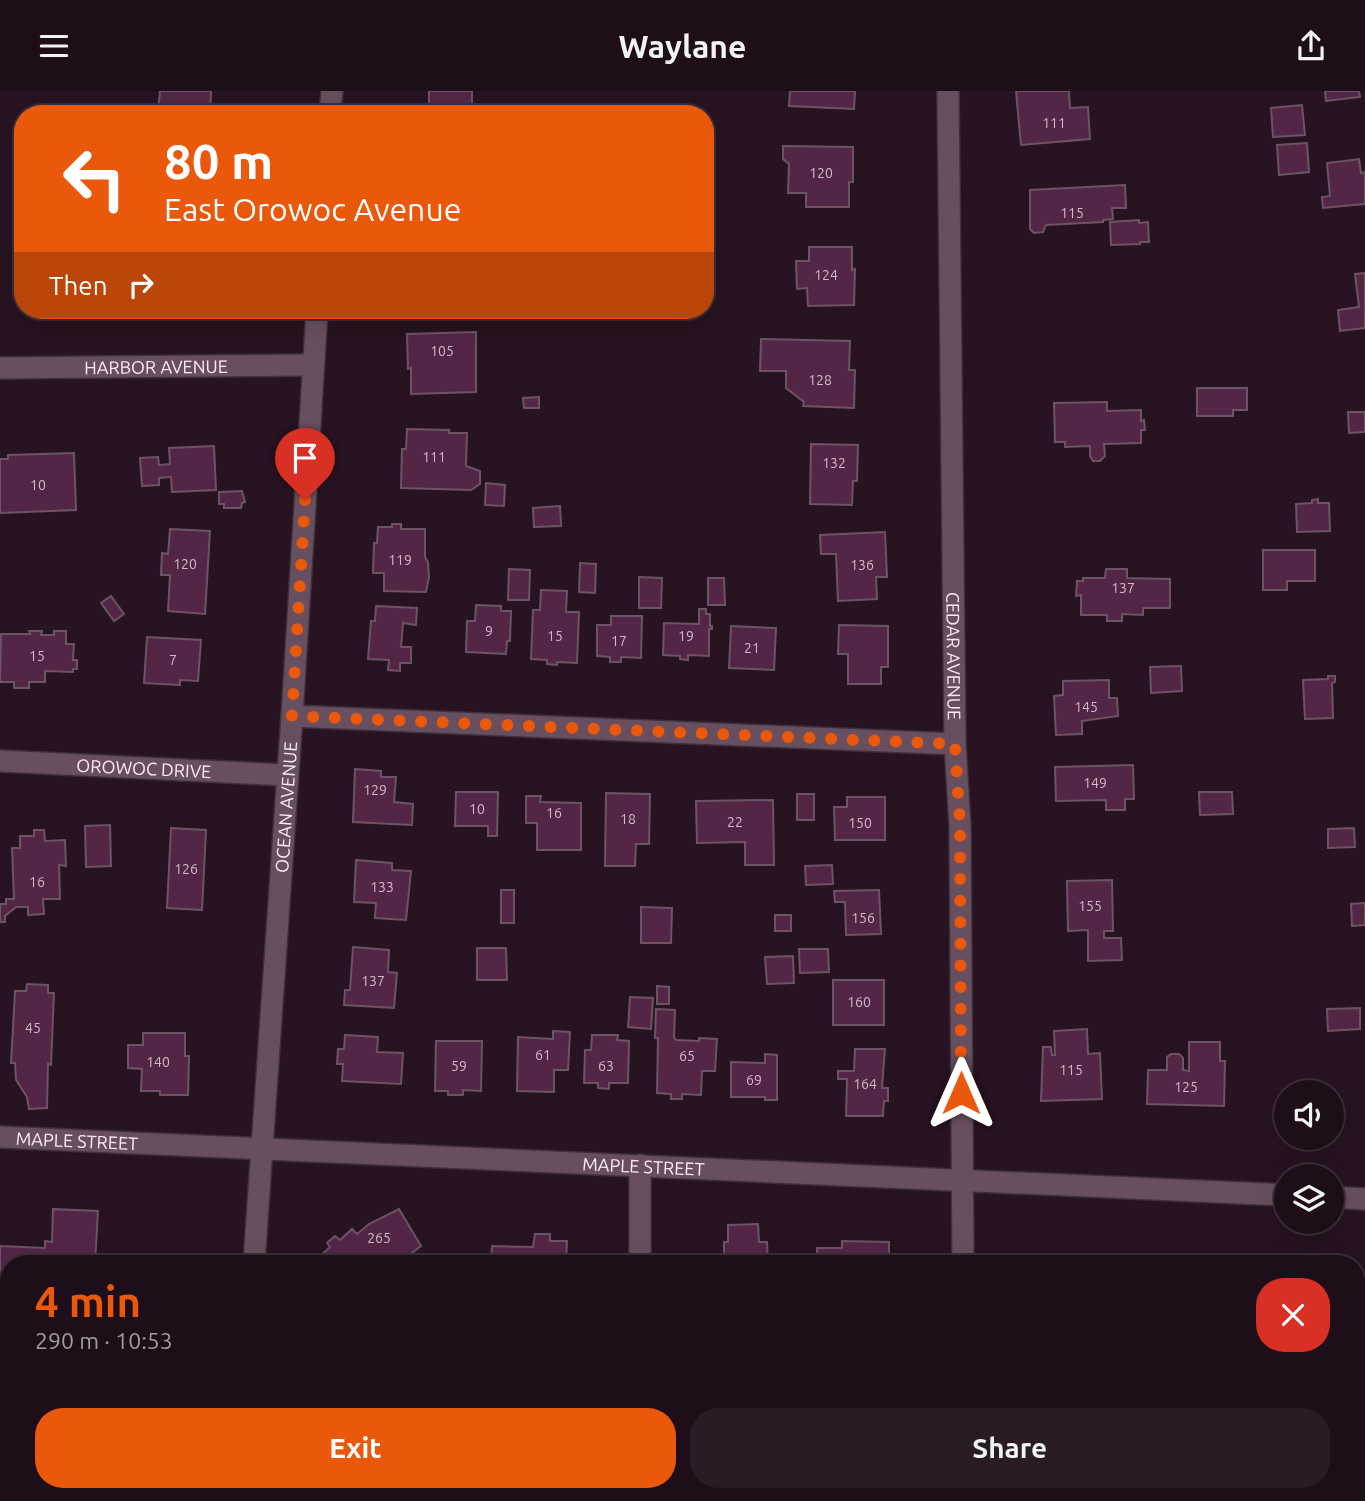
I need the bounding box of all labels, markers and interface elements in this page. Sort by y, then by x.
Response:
icon: menu [35,27,73,65]
icon: share [1292,27,1330,65]
text: Waylane [619,28,746,64]
house number: 111 [1042,115,1066,131]
icon: left [49,133,140,224]
text: 80 m [164,133,273,188]
house number: 120 [809,165,833,181]
text: East Orowoc Avenue [164,191,461,227]
house number: 115 [1060,205,1084,221]
icon: right [122,266,160,304]
house number: 124 [814,267,838,283]
text: Then [49,271,108,300]
house number: 105 [430,343,454,359]
street label: HARBOR AVENUE [84,356,228,377]
house number: 128 [808,372,832,388]
pin [275,428,335,500]
icon: arrive [286,439,324,477]
house number: 111 [422,449,446,465]
house number: 132 [822,455,846,471]
house number: 10 [30,477,46,493]
house number: 119 [388,552,412,568]
house number: 120 [173,556,197,572]
house number: 136 [850,557,874,573]
house number: 137 [1111,580,1135,596]
street label: CEDAR AVENUE [943,592,965,720]
house number: 9 [485,623,493,639]
house number: 15 [547,628,563,644]
house number: 19 [678,628,694,644]
house number: 17 [611,633,627,649]
house number: 21 [744,640,760,656]
house number: 15 [29,648,45,664]
house number: 7 [169,652,177,668]
house number: 145 [1074,699,1098,715]
street label: OCEAN AVENUE [271,741,300,873]
street label: OROWOC DRIVE [76,755,212,781]
house number: 149 [1083,775,1107,791]
house number: 129 [363,782,387,798]
house number: 10 [469,801,485,817]
house number: 16 [546,805,562,821]
house number: 18 [620,811,636,827]
house number: 22 [727,814,743,830]
house number: 150 [848,815,872,831]
house number: 126 [174,861,198,877]
house number: 16 [29,874,45,890]
house number: 133 [370,879,394,895]
house number: 155 [1078,898,1102,914]
house number: 156 [851,910,875,926]
house number: 137 [361,973,385,989]
house number: 160 [847,994,871,1010]
house number: 45 [25,1020,41,1036]
house number: 61 [535,1047,551,1063]
house number: 65 [679,1048,695,1064]
house number: 140 [146,1054,170,1070]
position arrow [924,1056,998,1130]
house number: 59 [451,1058,467,1074]
house number: 63 [598,1058,614,1074]
house number: 115 [1059,1062,1083,1078]
house number: 69 [746,1072,762,1088]
house number: 164 [853,1076,877,1092]
house number: 125 [1174,1079,1198,1095]
map controls [1274,1080,1344,1234]
button: sound [1274,1080,1344,1150]
street label: MAPLE STREET [15,1128,139,1153]
street label: MAPLE STREET [582,1153,705,1179]
button: layers [1274,1164,1344,1234]
house number: 265 [367,1230,391,1246]
text: 4 min [35,1278,141,1325]
button: close [1256,1278,1330,1352]
text: 290 m · 10:53 [35,1328,173,1353]
button: Exit [35,1408,676,1488]
button: Share [690,1408,1330,1488]

